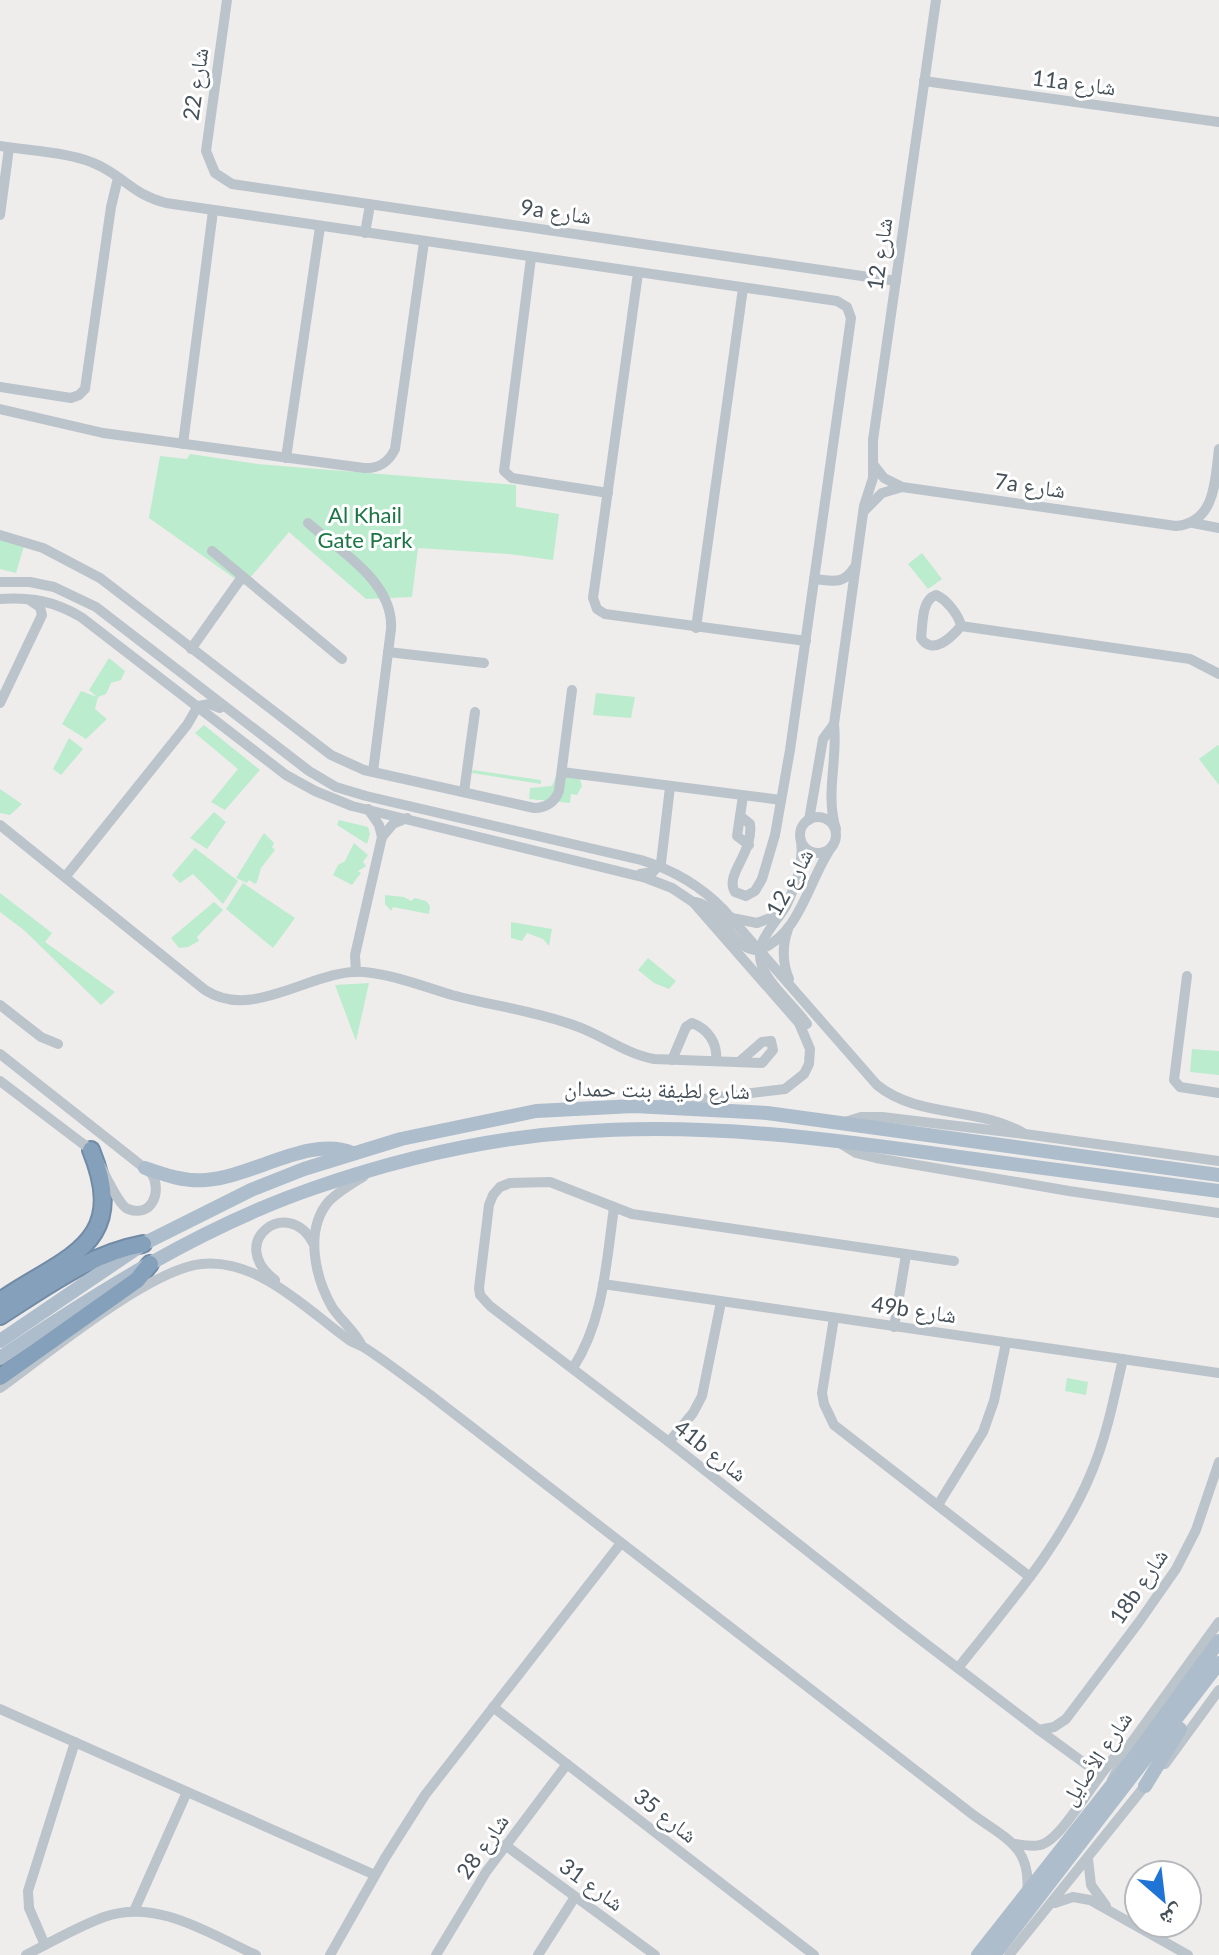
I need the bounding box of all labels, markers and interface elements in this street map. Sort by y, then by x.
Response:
street label: شارع 22 [177,46,214,122]
street label: 11a شارع [1031,63,1117,102]
street label: 9a شارع [519,193,593,230]
street label: شارع 12 [861,216,898,292]
street label: 7a شارع [993,467,1067,504]
park label: Al Khail Gate Park [318,501,413,553]
street label: شارع 12 [759,844,819,921]
street label: شارع لطيفة بنت حمدان [564,1074,750,1105]
street label: 49b شارع [870,1290,958,1329]
street label: 41b شارع [668,1413,753,1488]
street label: 18b شارع [1103,1543,1174,1629]
street label: شارع الأصايل [1055,1706,1138,1811]
street label: شارع 35 [628,1782,703,1849]
street label: شارع 28 [450,1808,515,1884]
street label: شارع 31 [554,1852,629,1917]
north arrow [1123,1859,1203,1939]
text: ش [1156,1899,1189,1934]

